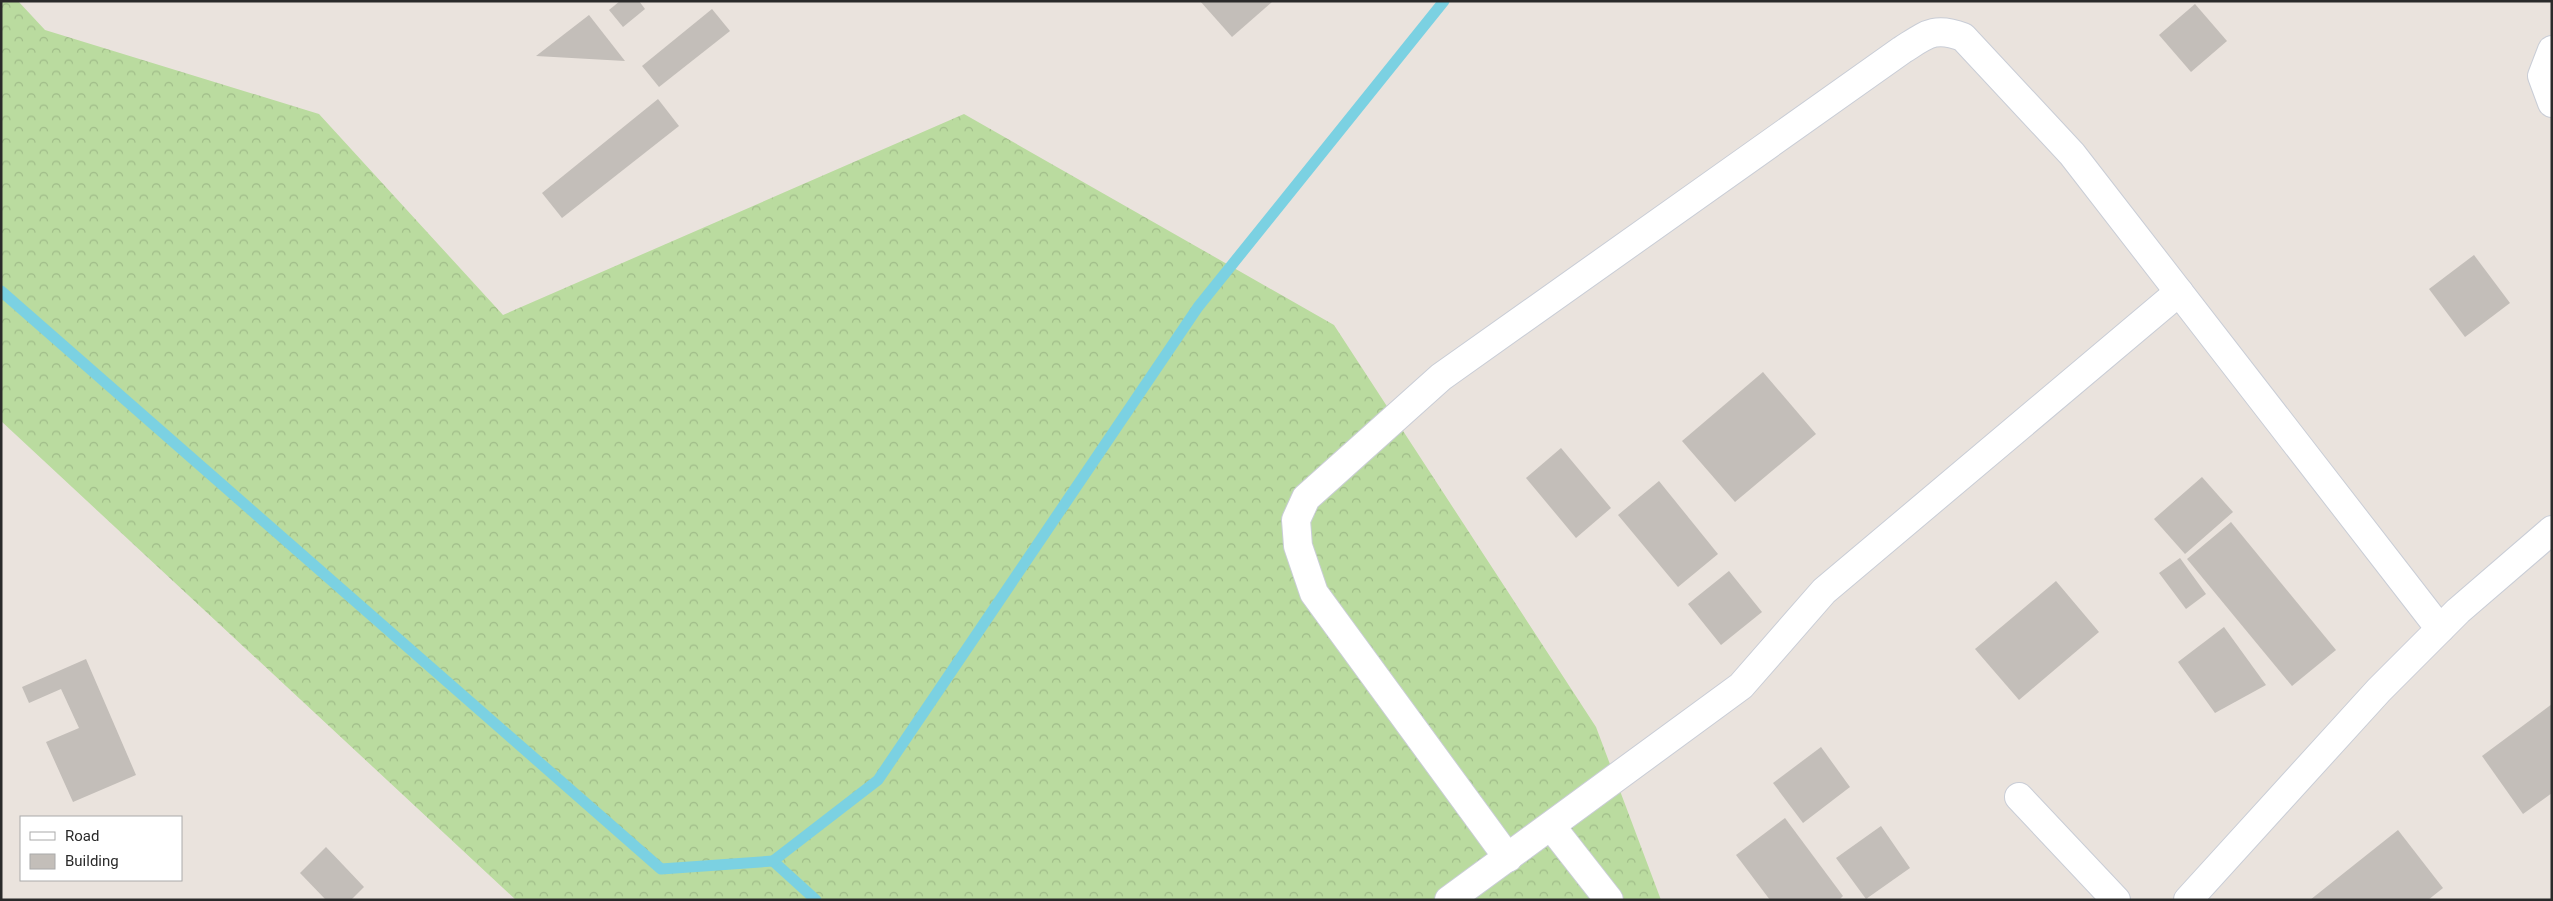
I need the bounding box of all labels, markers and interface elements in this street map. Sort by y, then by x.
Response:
legend [20,816,182,881]
text: Road [65,827,99,845]
text: Building [65,852,119,870]

